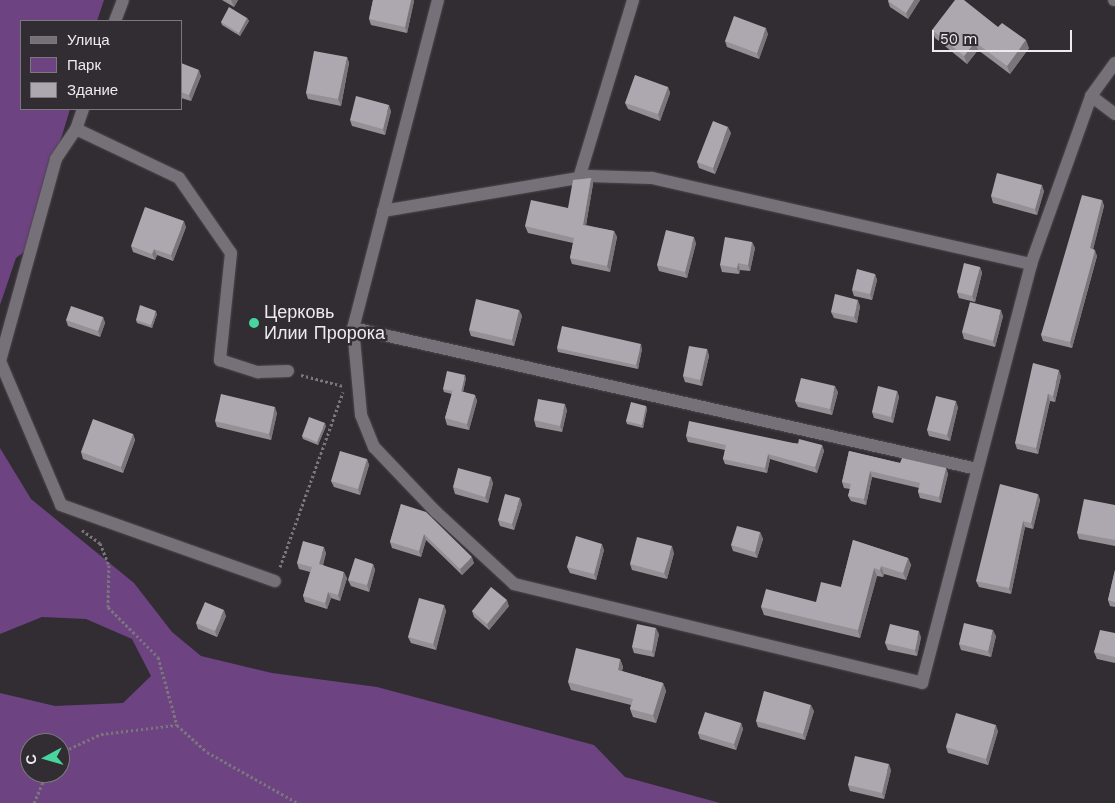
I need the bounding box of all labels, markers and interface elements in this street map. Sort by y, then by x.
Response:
legend [20,20,182,110]
scale bar [935,20,1075,52]
text: 50 m [940,30,977,48]
text: Улица [67,31,110,49]
text: Парк [67,56,101,74]
text: Здание [67,81,118,99]
place label: Церковь Илии Пророка [264,302,385,344]
marker: Церковь Илии Пророка [248,317,260,329]
north arrow [20,733,70,783]
text: С [23,754,40,765]

